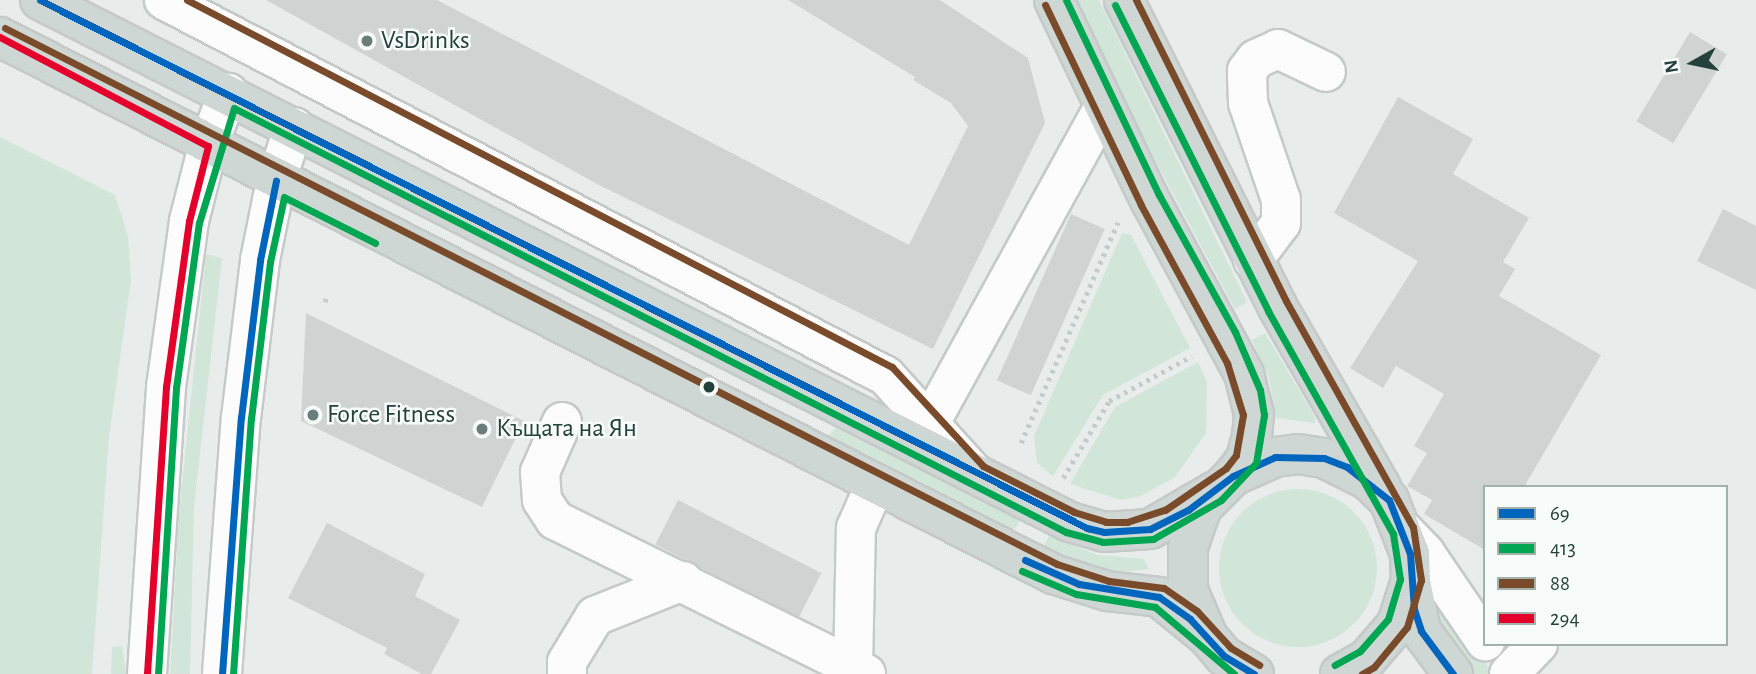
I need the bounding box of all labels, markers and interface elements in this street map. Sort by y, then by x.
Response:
place label: VsDrinks [381,25,470,57]
north arrow [1658,28,1728,98]
marker: VsDrinks [359,33,375,49]
text: N [1661,58,1682,74]
unlabelled marker [702,380,716,394]
place label: Force Fitness [327,399,455,431]
marker: Force Fitness [305,407,321,423]
place label: Къщата на Ян [496,413,637,445]
marker: Къщата на Ян [474,421,490,437]
legend [1483,485,1728,646]
text: 69 [1550,503,1570,524]
text: 413 [1550,538,1576,559]
text: 88 [1550,573,1570,594]
text: 294 [1550,608,1580,629]

